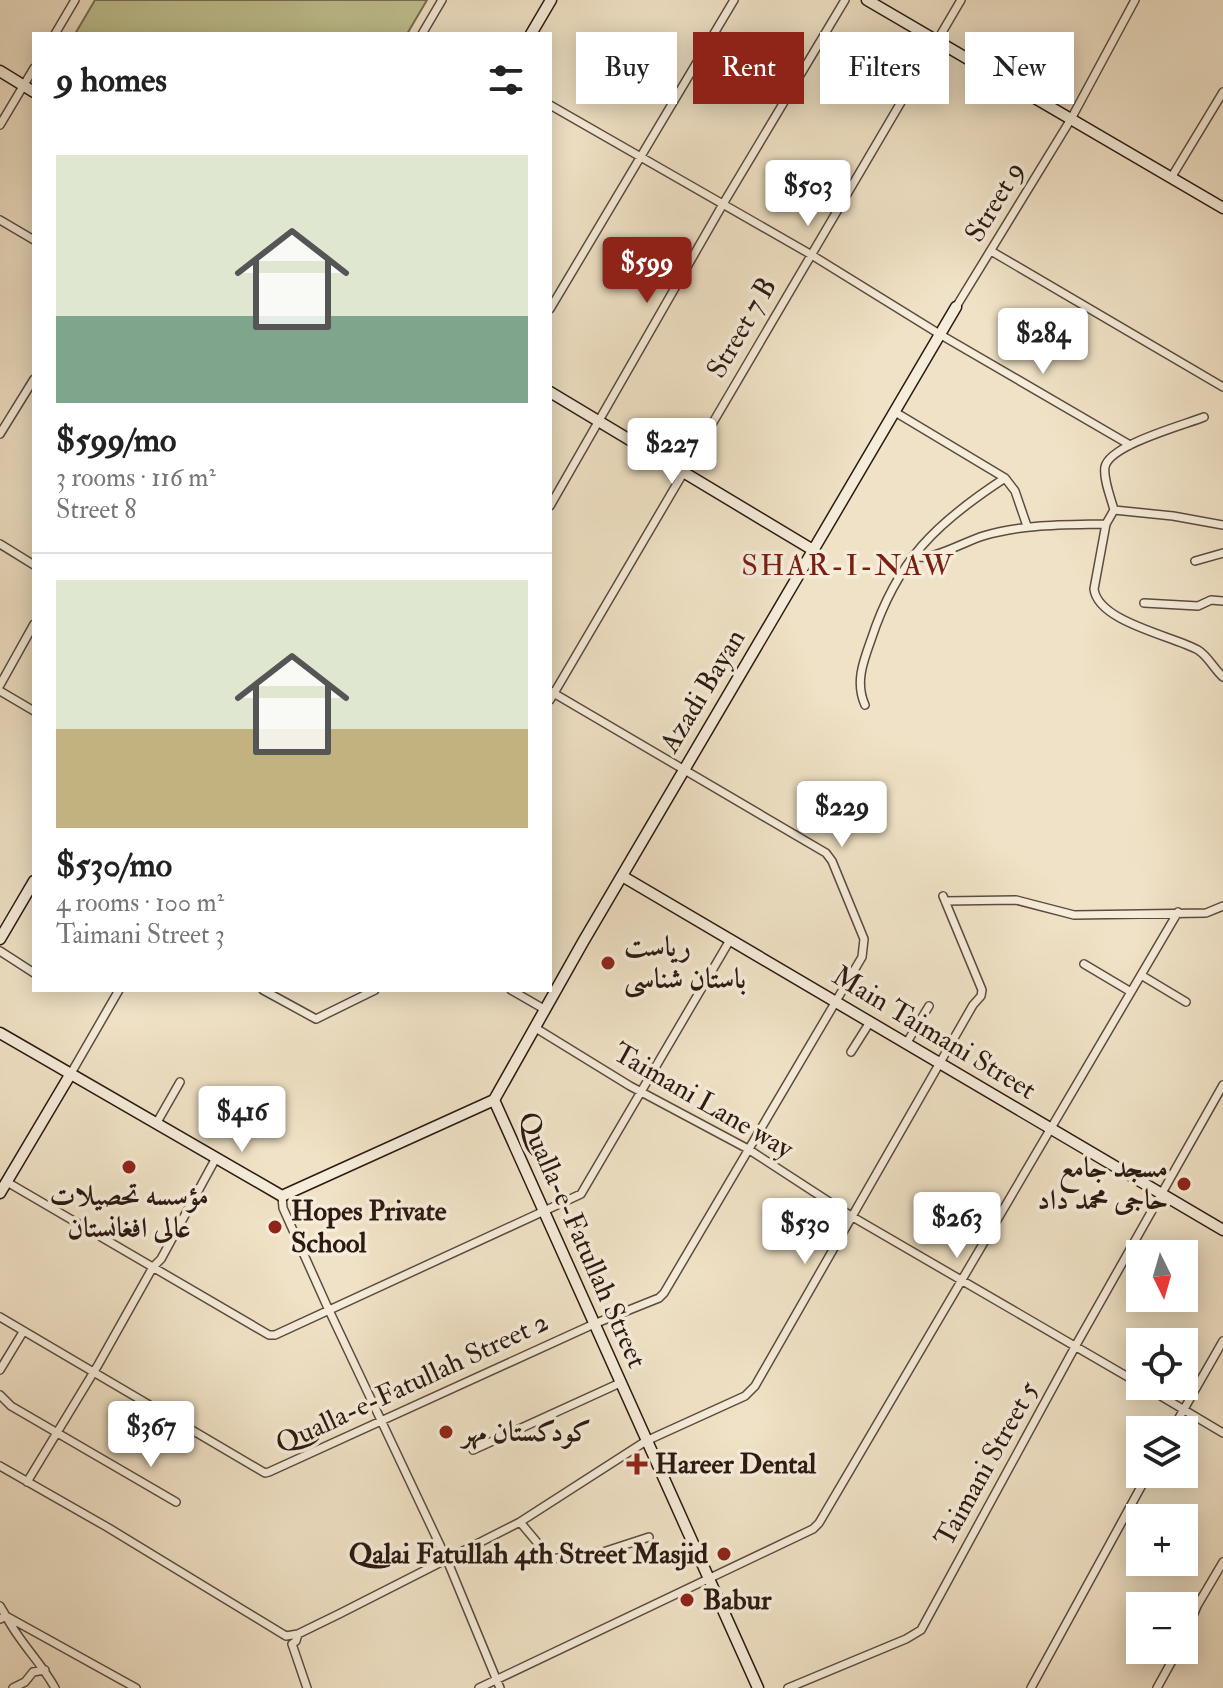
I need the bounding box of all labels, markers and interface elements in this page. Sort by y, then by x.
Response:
chip: Buy [576,32,677,104]
chip: Rent [693,32,804,104]
chip: Filters [820,32,949,104]
chip: New [965,32,1074,104]
icon: filters [484,58,528,102]
text: 9 homes [56,59,167,102]
street label: Street 9 [957,155,1033,249]
pin: $503 [761,160,855,228]
text: $503 [783,170,833,202]
icon: home [220,207,364,351]
pin: $599 [600,237,694,305]
text: $599 [621,247,673,279]
street label: Street 7 B [699,271,785,385]
pin: $284 [996,308,1090,376]
text: $284 [1016,318,1070,350]
pin: $227 [625,418,719,486]
text: $599/mo [56,419,176,462]
text: $227 [646,428,698,460]
text: 3 rooms · 116 m² [56,462,216,494]
text: Street 8 [56,494,136,526]
district label: SHAR-I-NAW [741,547,955,584]
street label: Azadi Bayan [652,623,753,760]
icon: home [220,632,364,776]
pin: $229 [795,781,889,849]
text: $229 [815,791,869,823]
text: $530/mo [56,844,172,887]
text: 4 rooms · 100 m² [56,887,224,919]
text: Taimani Street 3 [56,919,225,951]
place label: ریاست باستان شناسی [624,930,746,998]
marker: ریاست باستان شناسی [599,954,617,972]
street label: Main Taimani Street [826,958,1042,1108]
street label: Taimani Lane way [607,1035,800,1167]
pin: $416 [195,1086,289,1154]
text: $416 [216,1096,268,1128]
street label: Qualla-e-Fatullah Street [510,1106,654,1374]
place label: مسجد جامع حاجی محمد داد [1037,1151,1168,1218]
marker: مؤسسه تحصیلات عالی افغانستان [120,1158,138,1176]
marker: مسجد جامع حاجی محمد داد [1175,1175,1193,1193]
place label: مؤسسه تحصیلات عالی افغانستان [49,1179,209,1246]
pin: $263 [910,1192,1004,1260]
place label: Hopes Private School [291,1194,447,1261]
pin: $530 [758,1198,852,1266]
text: $263 [932,1202,982,1234]
text: $530 [780,1208,830,1240]
marker: Hopes Private School [266,1218,284,1236]
north arrow [1126,1240,1198,1312]
map controls [1126,1240,1198,1664]
street label: Qualla-e-Fatullah Street 2 [270,1304,554,1462]
button: locate [1126,1328,1198,1400]
street label: Taimani Street 5 [927,1375,1047,1553]
pin: $367 [104,1401,198,1469]
text: $367 [126,1411,176,1443]
place label: کودکستان مهر [459,1415,591,1450]
button: layers [1126,1416,1198,1488]
marker: کودکستان مهر [437,1423,455,1441]
place label: Hareer Dental [655,1447,817,1482]
marker: Hareer Dental [626,1453,648,1475]
button: + [1126,1504,1198,1576]
place label: Qalai Fatullah 4th Street Masjid [349,1537,708,1572]
marker: Qalai Fatullah 4th Street Masjid [715,1545,733,1563]
place label: Babur [703,1583,772,1618]
marker: Babur [678,1591,696,1609]
button: − [1126,1592,1198,1664]

